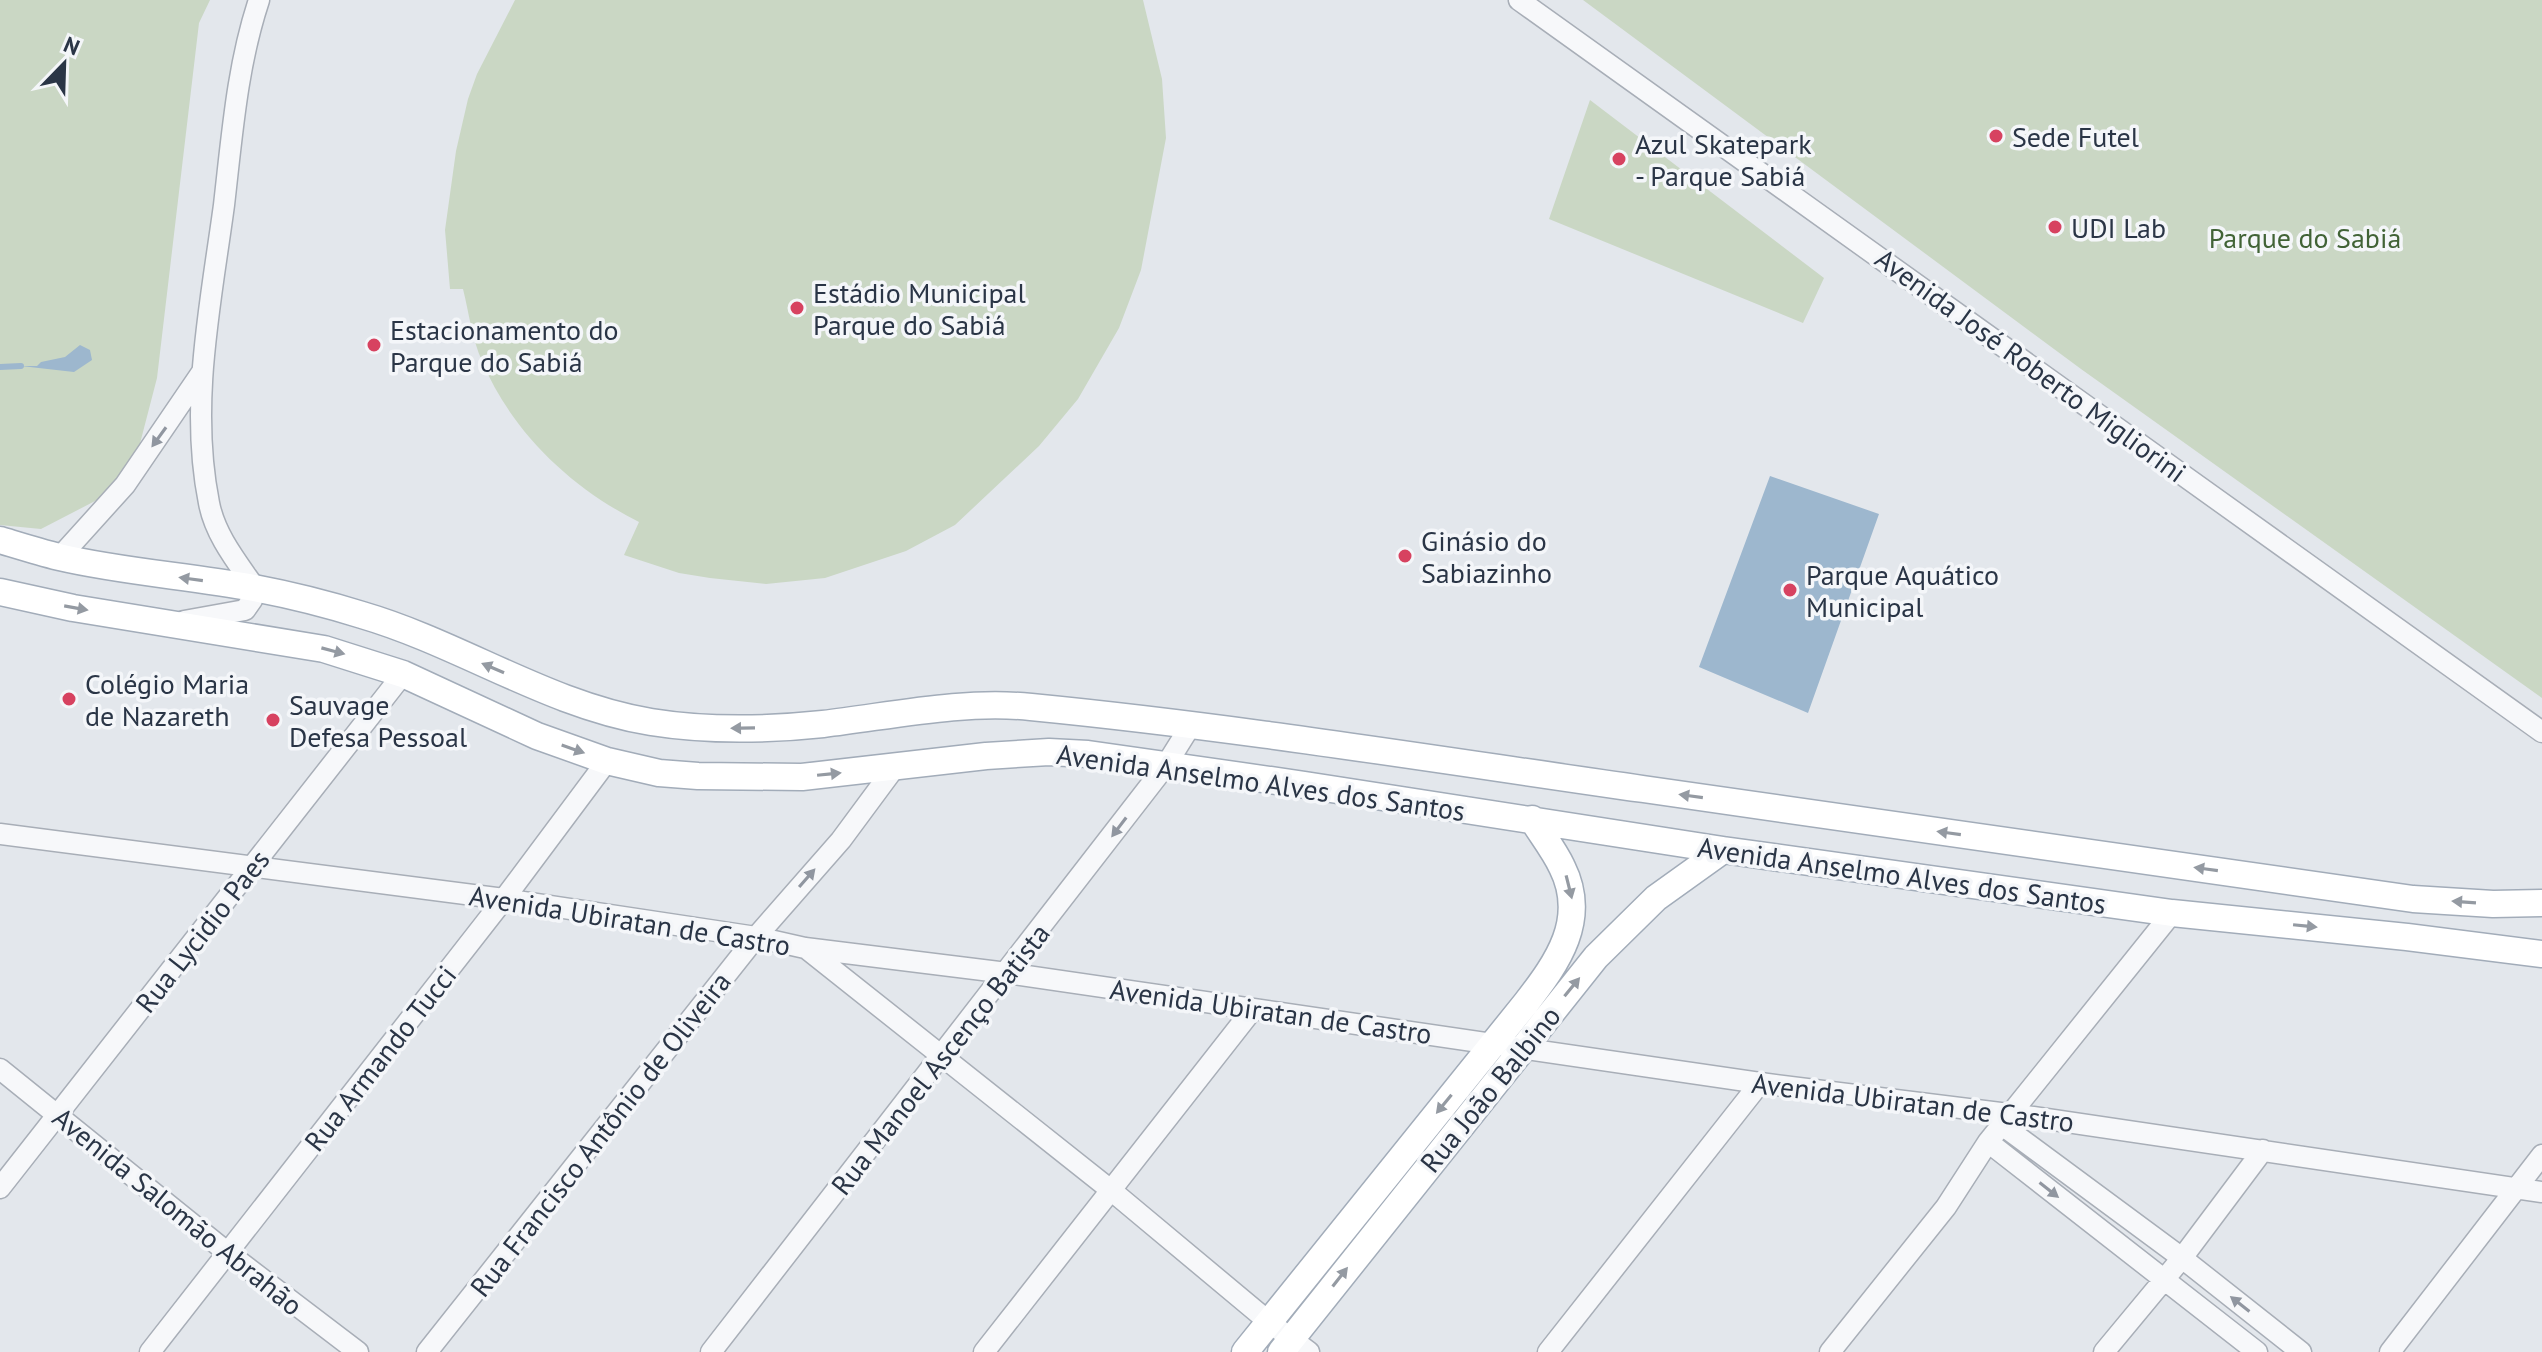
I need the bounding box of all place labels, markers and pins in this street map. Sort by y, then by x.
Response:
place label: Sede Futel [2012,118,2139,155]
place label: Azul Skatepark - Parque Sabiá [1635,125,1812,194]
marker: Sede Futel [1987,127,2005,145]
marker: Azul Skatepark - Parque Sabiá [1610,150,1628,168]
place label: UDI Lab [2071,209,2166,246]
marker: UDI Lab [2046,218,2064,236]
place label: Estádio Municipal Parque do Sabiá [813,274,1026,343]
marker: Estádio Municipal Parque do Sabiá [788,299,806,317]
place label: Estacionamento do Parque do Sabiá [390,311,619,380]
marker: Estacionamento do Parque do Sabiá [365,336,383,354]
place label: Ginásio do Sabiazinho [1421,522,1552,591]
marker: Ginásio do Sabiazinho [1396,547,1414,565]
place label: Parque Aquático Municipal [1806,556,1999,625]
marker: Parque Aquático Municipal [1781,581,1799,599]
place label: Colégio Maria de Nazareth [85,665,249,734]
place label: Sauvage Defesa Pessoal [289,686,467,755]
marker: Colégio Maria de Nazareth [60,690,78,708]
marker: Sauvage Defesa Pessoal [264,711,282,729]

